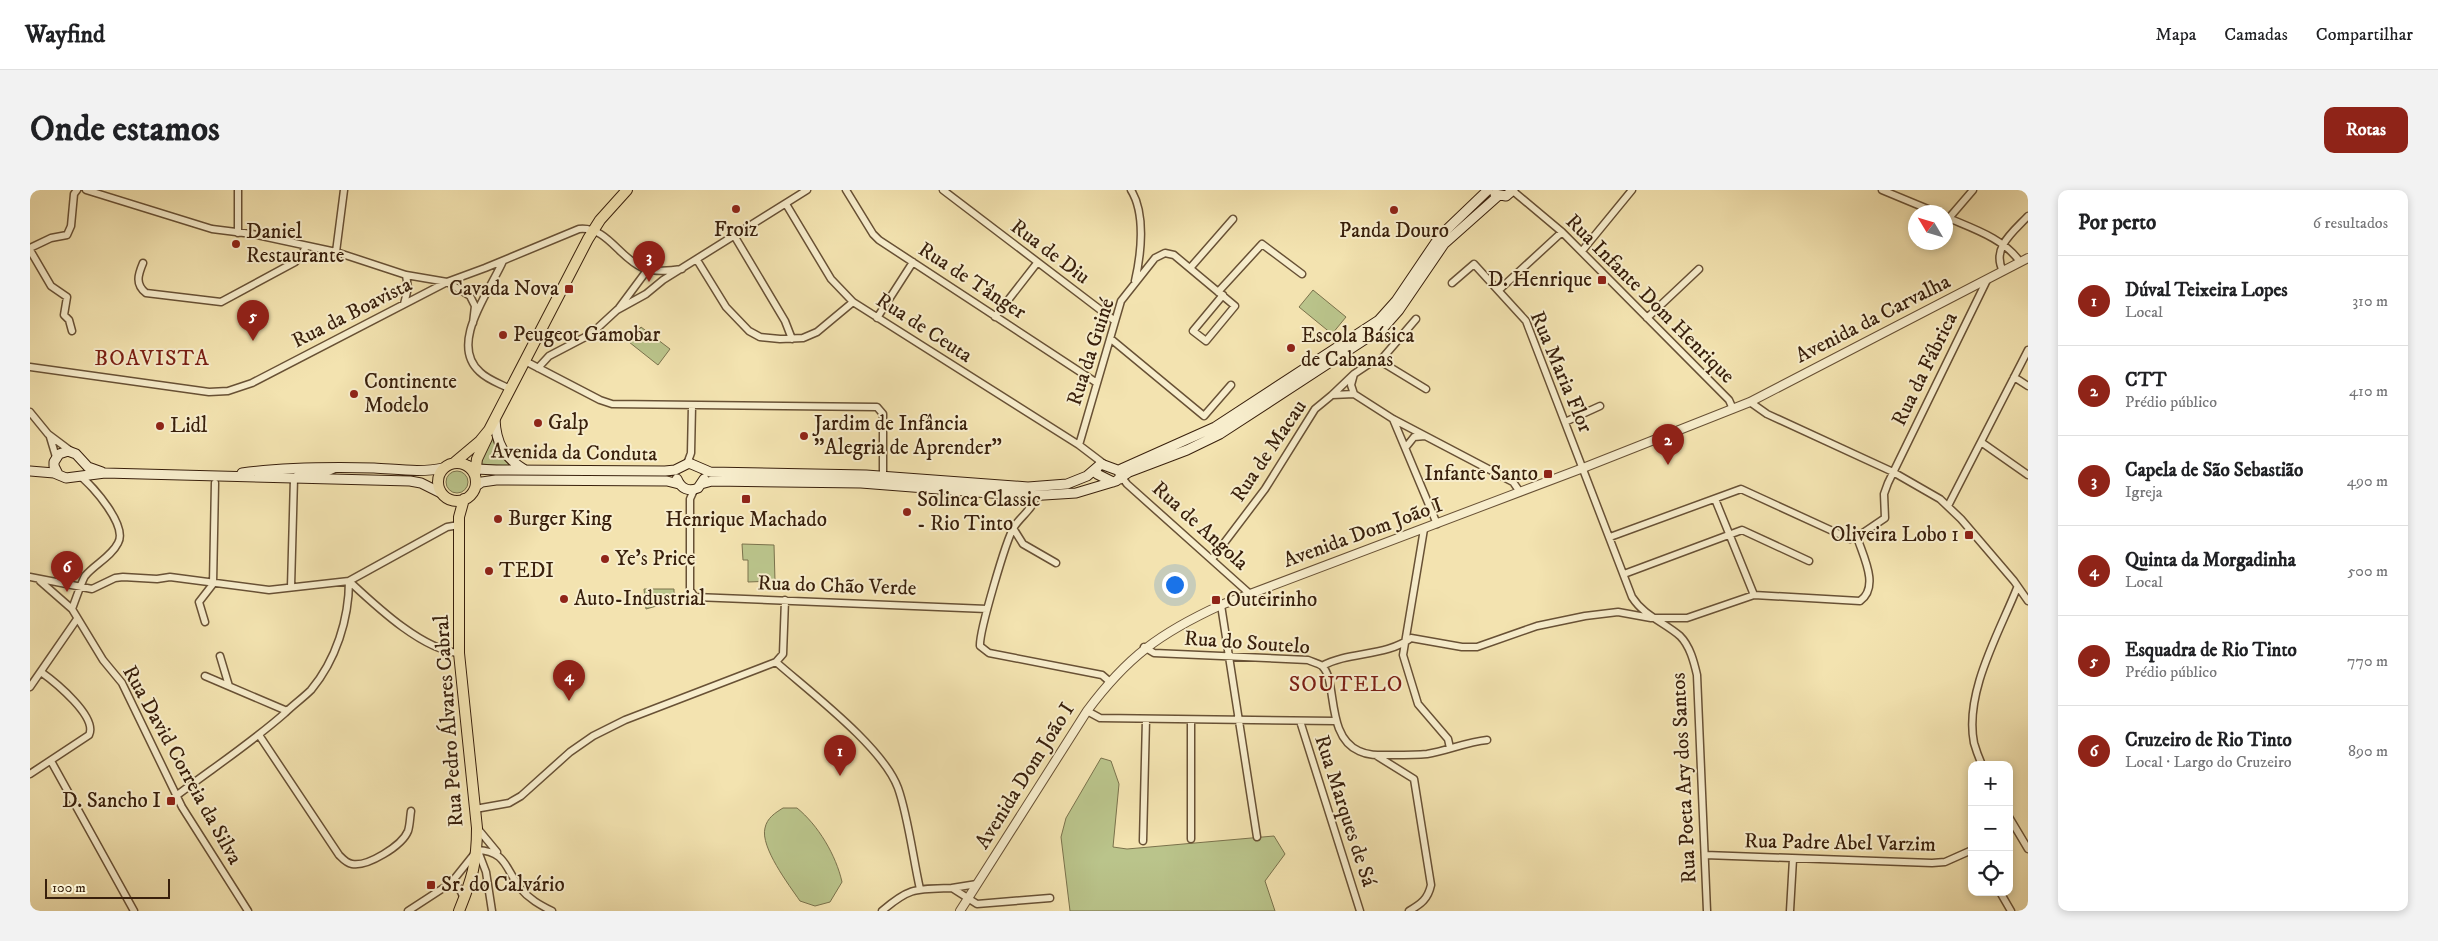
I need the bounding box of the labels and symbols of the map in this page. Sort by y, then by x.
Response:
marker: Froiz [730,203,742,215]
marker: Panda Douro [1388,204,1400,216]
north arrow [1908,205,1953,250]
street label: Rua Infante Dom Henrique [1560,209,1740,389]
street label: Rua de Diu [1005,214,1095,290]
place label: Froiz [714,217,758,243]
place label: Panda Douro [1339,218,1449,244]
place label: Daniel Restaurante [246,219,345,269]
street label: Rua de Tânger [913,237,1031,326]
marker: Daniel Restaurante [230,238,242,250]
pin: 3 [633,241,665,282]
place label: D. Henrique [1488,267,1592,293]
street label: Avenida da Carvalha [1791,269,1955,369]
street label: Rua da Boavista [288,272,416,354]
marker: D. Henrique [1596,274,1608,286]
place label: Cavada Nova [449,276,559,302]
marker: Cavada Nova [563,283,575,295]
street label: Rua de Ceuta [871,287,977,369]
street label: Rua da Guiné [1061,295,1121,409]
pin: 5 [237,300,269,341]
street label: Rua Maria Flor [1524,307,1598,437]
street label: Rua da Fábrica [1886,308,1964,430]
place label: Peugeot Gamobar [513,322,660,348]
place label: Escola Básica de Cabanas [1301,323,1414,373]
marker: Peugeot Gamobar [497,329,509,341]
marker: Escola Básica de Cabanas [1285,342,1297,354]
district label: BOAVISTA [94,345,210,372]
place label: Continente Modelo [364,369,457,419]
marker: Continente Modelo [348,388,360,400]
street label: Rua de Macau [1225,395,1313,507]
place label: Galp [548,410,588,436]
place label: Jardim de Infância "Alegria de Aprender" [812,411,1002,461]
place label: Lidl [170,413,208,439]
marker: Galp [532,417,544,429]
marker: Lidl [154,420,166,432]
pin: 2 [1652,424,1684,465]
marker: Jardim de Infância "Alegria de Aprender" [798,430,810,442]
street label: Avenida da Conduta [491,439,657,467]
place label: Infante Santo [1424,461,1538,487]
marker: Infante Santo [1542,468,1554,480]
street label: Rua de Angola [1146,476,1254,576]
place label: Solinca Classic - Rio Tinto [917,487,1041,537]
street label: Avenida Dom João I [1280,492,1446,574]
marker: Henrique Machado [740,493,752,505]
place label: Burger King [508,506,613,532]
marker: Solinca Classic - Rio Tinto [901,506,913,518]
place label: Henrique Machado [665,507,827,533]
marker: Burger King [492,513,504,525]
place label: Oliveira Lobo 1 [1830,522,1959,548]
marker: Oliveira Lobo 1 [1963,529,1975,541]
place label: Ye's Price [615,546,696,572]
pin: 6 [51,551,83,592]
marker: Ye's Price [599,553,611,565]
place label: TEDI [499,558,554,584]
marker: TEDI [483,565,495,577]
street label: Rua do Chão Verde [757,570,917,602]
your location [1162,572,1188,598]
place label: Auto-Industrial [574,586,706,612]
place label: Outeirinho [1226,587,1317,613]
marker: Auto-Industrial [558,593,570,605]
marker: Outeirinho [1210,594,1222,606]
street label: Rua Pedro Álvares Cabral [427,613,469,828]
street label: Rua do Soutelo [1183,626,1311,660]
pin: 4 [553,660,585,701]
street label: Rua David Correia da Silva [116,661,248,869]
district label: SOUTELO [1289,671,1403,698]
street label: Rua Poeta Ary dos Santos [1665,672,1703,884]
street label: Avenida Dom João I [970,698,1080,854]
street label: Rua Marques de Sá [1308,732,1382,890]
pin: 1 [824,735,856,776]
place label: D. Sancho I [62,788,161,814]
marker: D. Sancho I [165,795,177,807]
street label: Rua Padre Abel Varzim [1744,828,1936,858]
place label: Sr. do Calvário [441,872,565,898]
scale bar [45,876,170,899]
marker: Sr. do Calvário [425,879,437,891]

